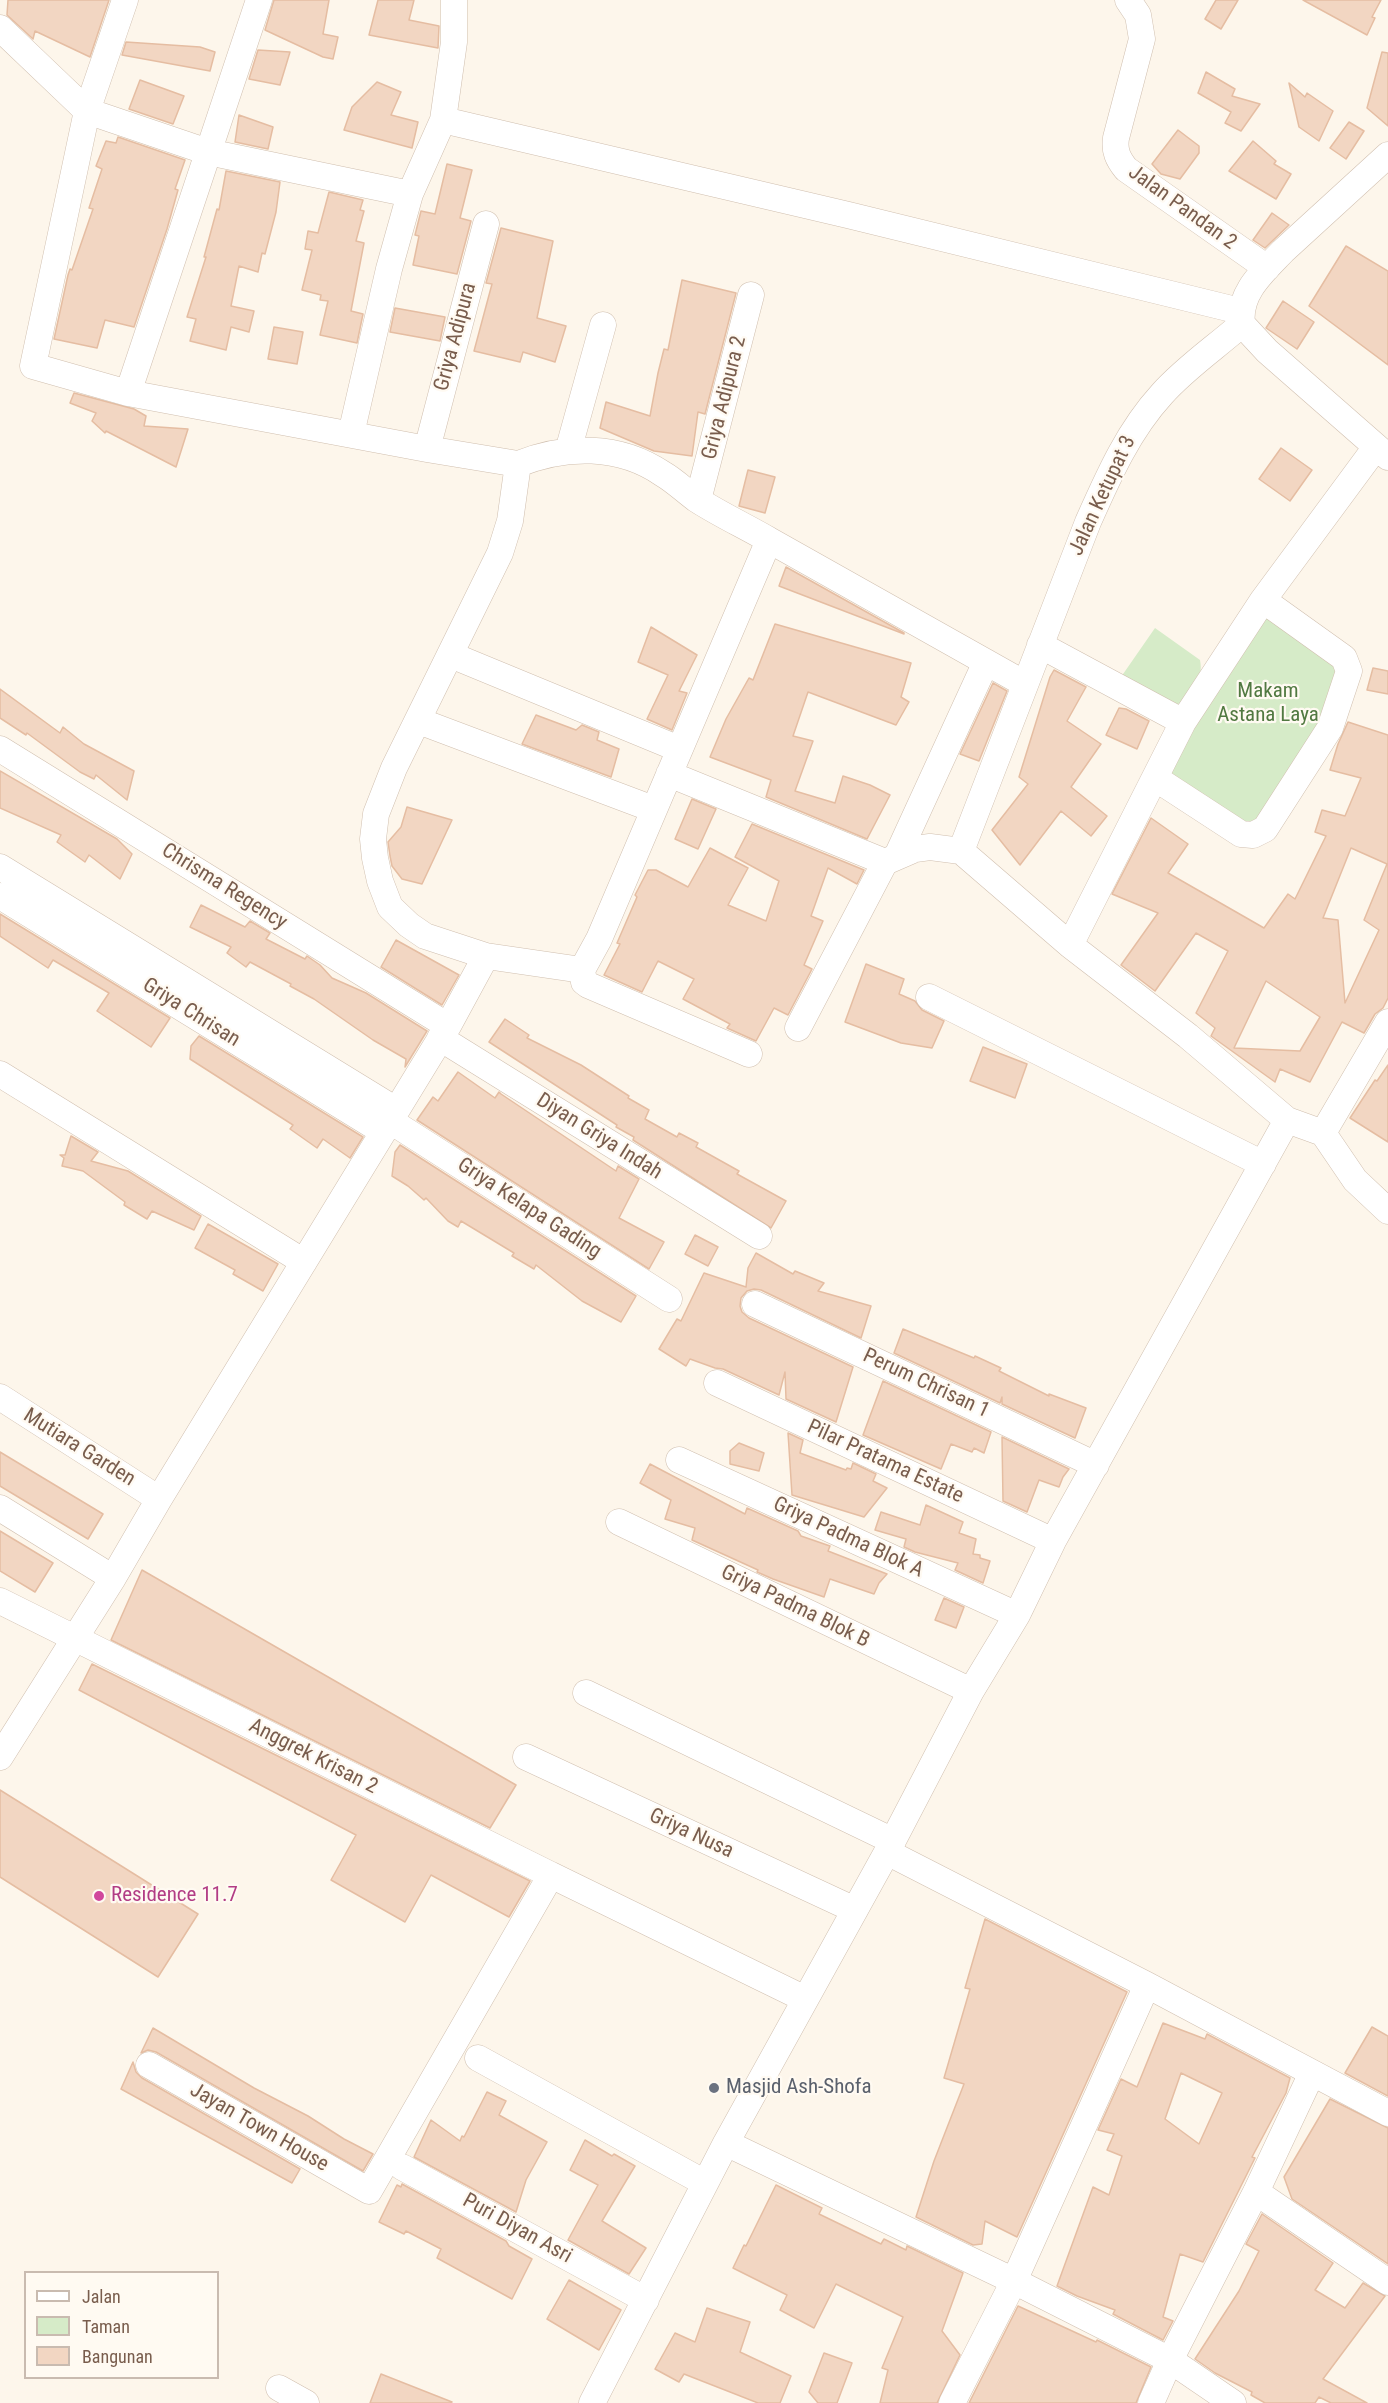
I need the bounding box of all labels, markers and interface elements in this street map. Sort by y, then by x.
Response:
street label: Jalan Pandan 2 [1123,160,1241,256]
street label: Griya Adipura [429,280,483,394]
street label: Griya Adipura 2 [698,334,752,462]
street label: Jalan Ketupat 3 [1064,432,1142,560]
park label: Makam Astana Laya [1217,679,1319,729]
street label: Chrisma Regency [157,838,291,936]
street label: Griya Chrisan [138,973,244,1053]
street label: Diyan Griya Indah [531,1088,667,1186]
street label: Griya Kelapa Gading [452,1153,606,1265]
street label: Perum Chrisan 1 [859,1344,993,1424]
street label: Mutiara Garden [18,1404,140,1492]
street label: Pilar Pratama Estate [803,1415,967,1509]
street label: Griya Padma Blok A [769,1492,927,1584]
street label: Griya Padma Blok B [717,1560,873,1654]
street label: Anggrek Krisan 2 [244,1714,382,1800]
street label: Griya Nusa [645,1804,737,1864]
place label: Residence 11.7 [111,1883,238,1909]
marker: Residence 11.7 [92,1889,106,1903]
place label: Masjid Ash-Shofa [726,2075,872,2101]
street label: Jayan Town House [185,2078,333,2178]
marker: Masjid Ash-Shofa [707,2081,721,2095]
street label: Puri Diyan Asri [458,2189,576,2269]
legend [24,2271,219,2379]
text: Jalan [82,2286,121,2307]
text: Taman [82,2316,130,2337]
text: Bangunan [82,2346,153,2367]

